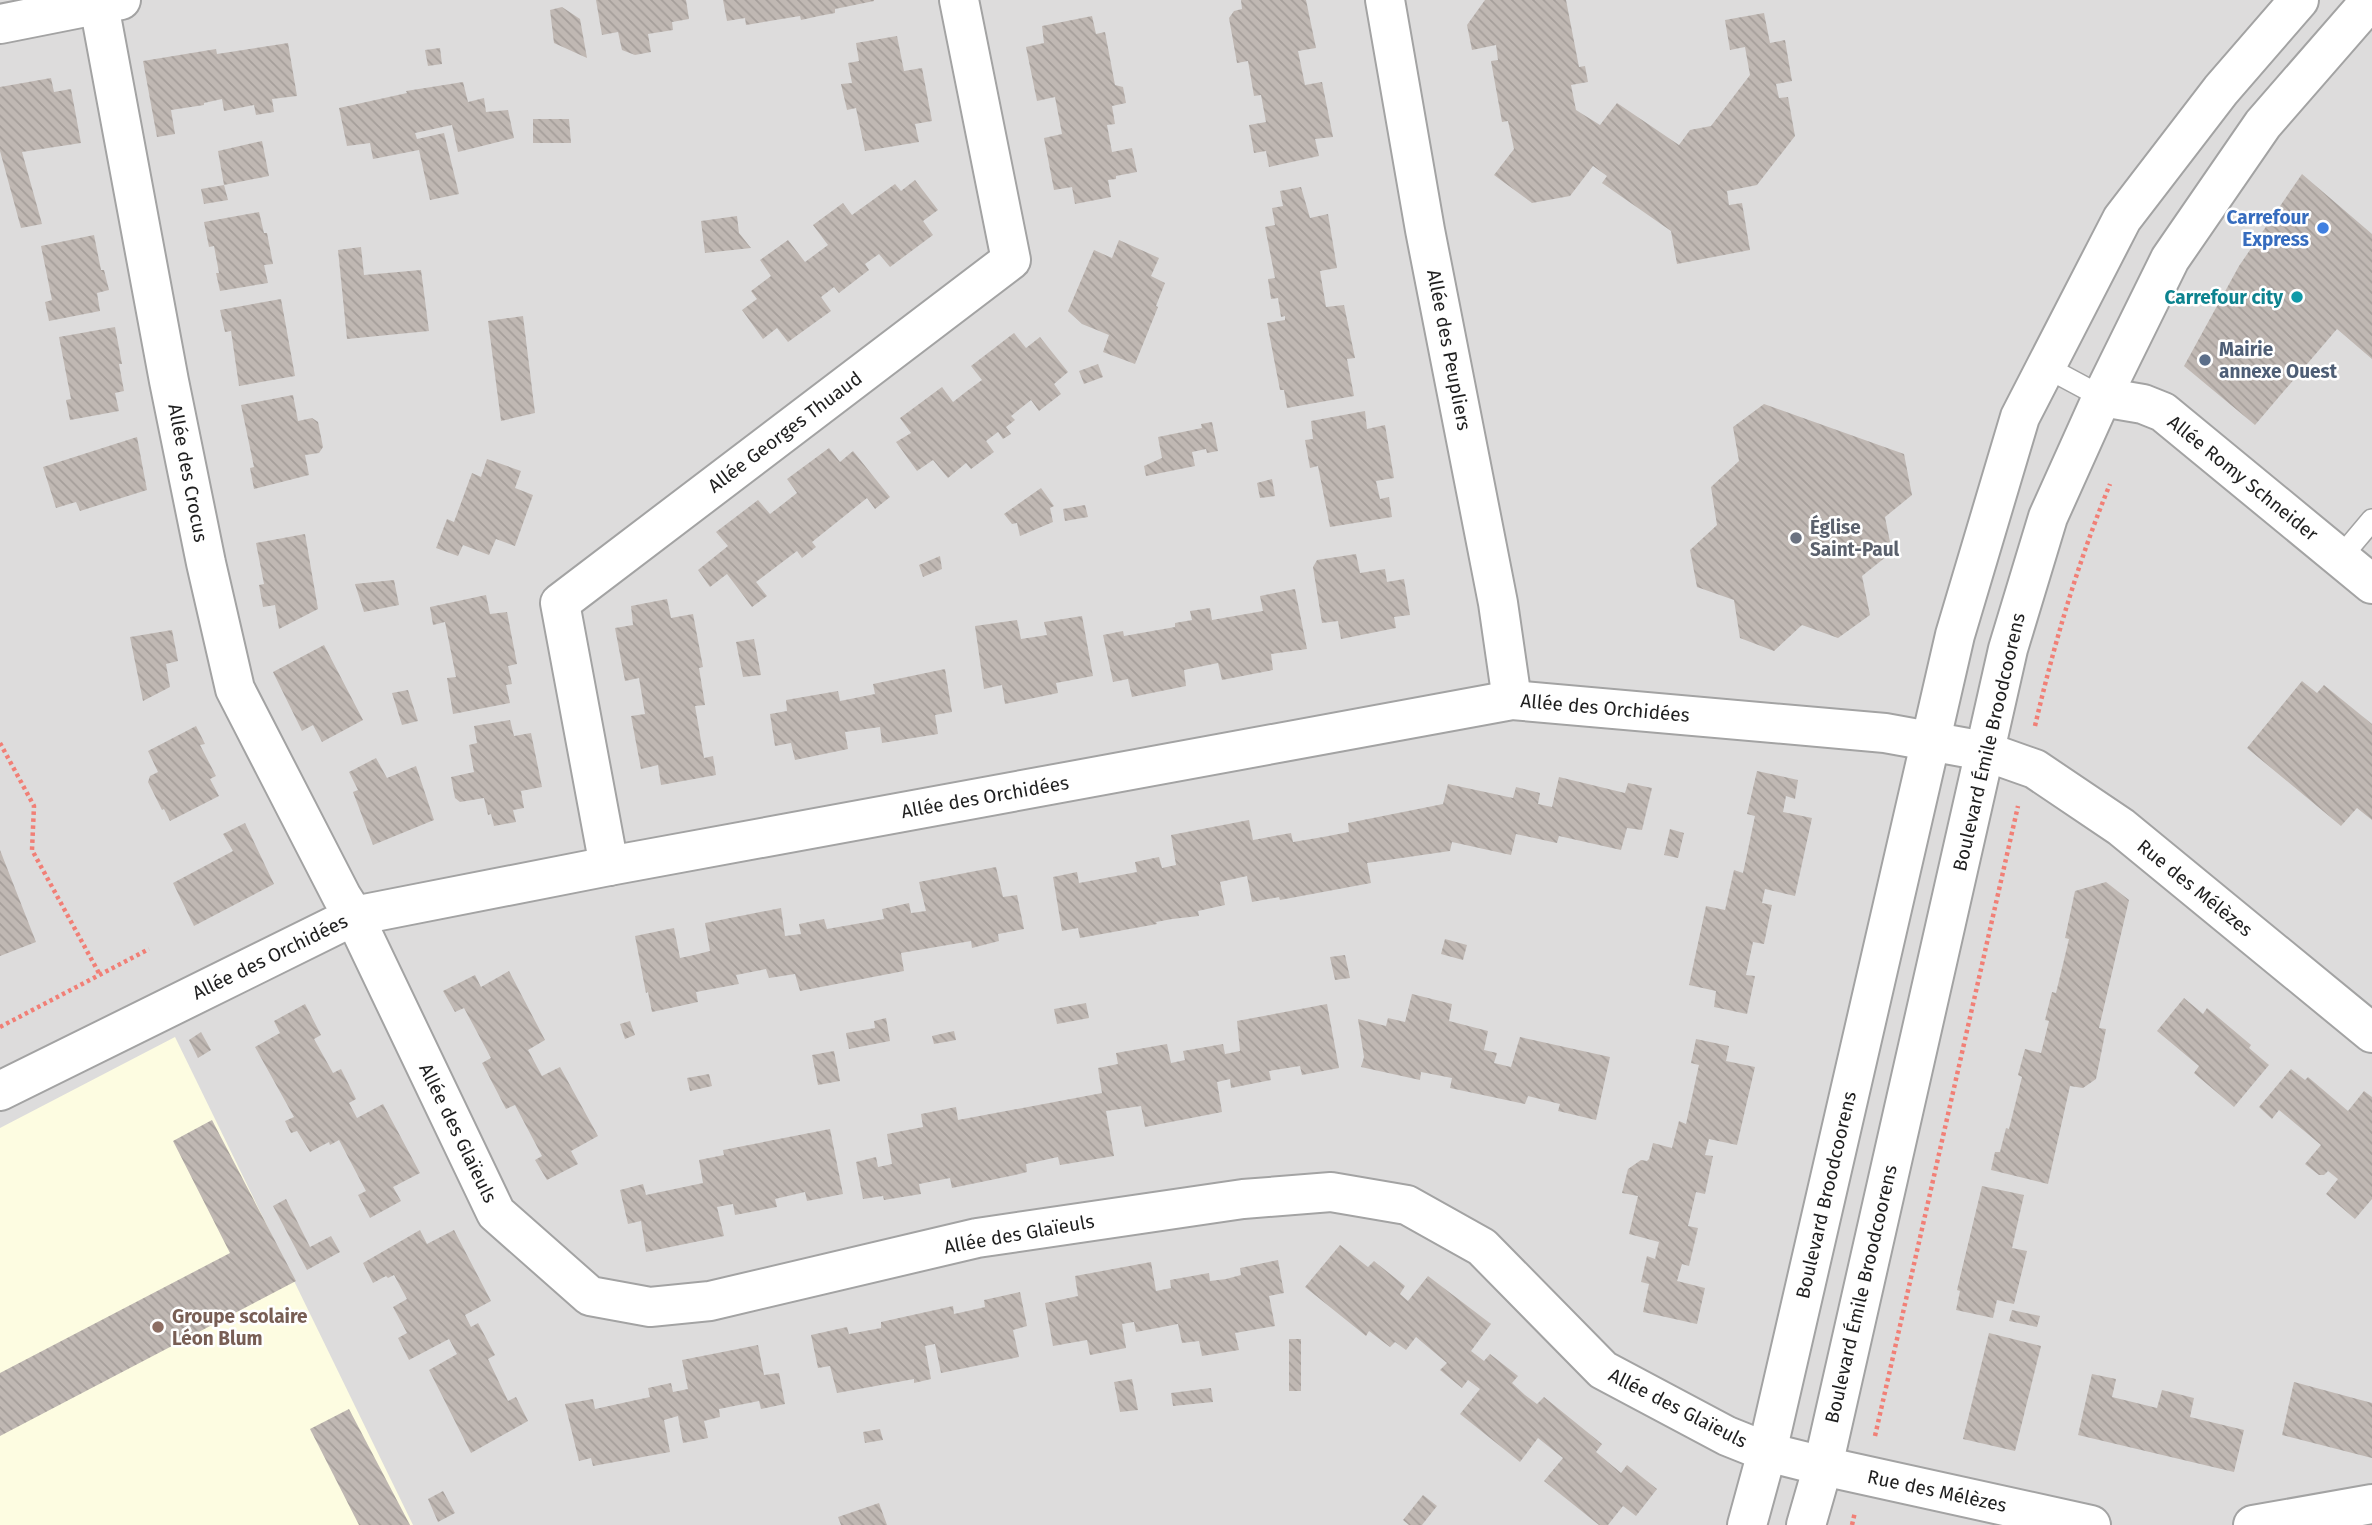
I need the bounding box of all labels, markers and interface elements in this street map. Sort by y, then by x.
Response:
place label: Carrefour Express [2227,206,2309,251]
marker: Carrefour Express [2315,220,2331,236]
street label: Allée des Peupliers [1422,267,1476,433]
place label: Carrefour city [2164,286,2283,309]
marker: Carrefour city [2289,289,2305,305]
place label: Mairie annexe Ouest [2219,338,2338,383]
marker: Mairie annexe Ouest [2197,352,2213,368]
street label: Allée Georges Thuaud [703,367,867,497]
street label: Allée des Crocus [163,402,213,544]
street label: Allée Romy Schneider [2163,410,2323,546]
place label: Église Saint-Paul [1810,514,1900,561]
marker: Église Saint-Paul [1788,530,1804,546]
street label: Boulevard Émile Broodcoorens [1948,610,2030,873]
street label: Allée des Orchidées [1519,689,1691,727]
street label: Allée des Orchidées [899,771,1071,823]
street label: Rue des Mélèzes [2133,834,2257,942]
street label: Allée des Orchidées [189,909,351,1005]
street label: Allée des Glaïeuls [414,1060,502,1207]
street label: Boulevard Broodcoorens [1791,1089,1861,1301]
street label: Boulevard Émile Broodcoorens [1820,1162,1902,1425]
street label: Allée des Glaïeuls [942,1209,1096,1259]
place label: Groupe scolaire Léon Blum [172,1305,307,1350]
marker: Groupe scolaire Léon Blum [150,1319,166,1335]
street label: Allée des Glaïeuls [1605,1363,1751,1453]
street label: Rue des Mélèzes [1865,1465,2009,1517]

